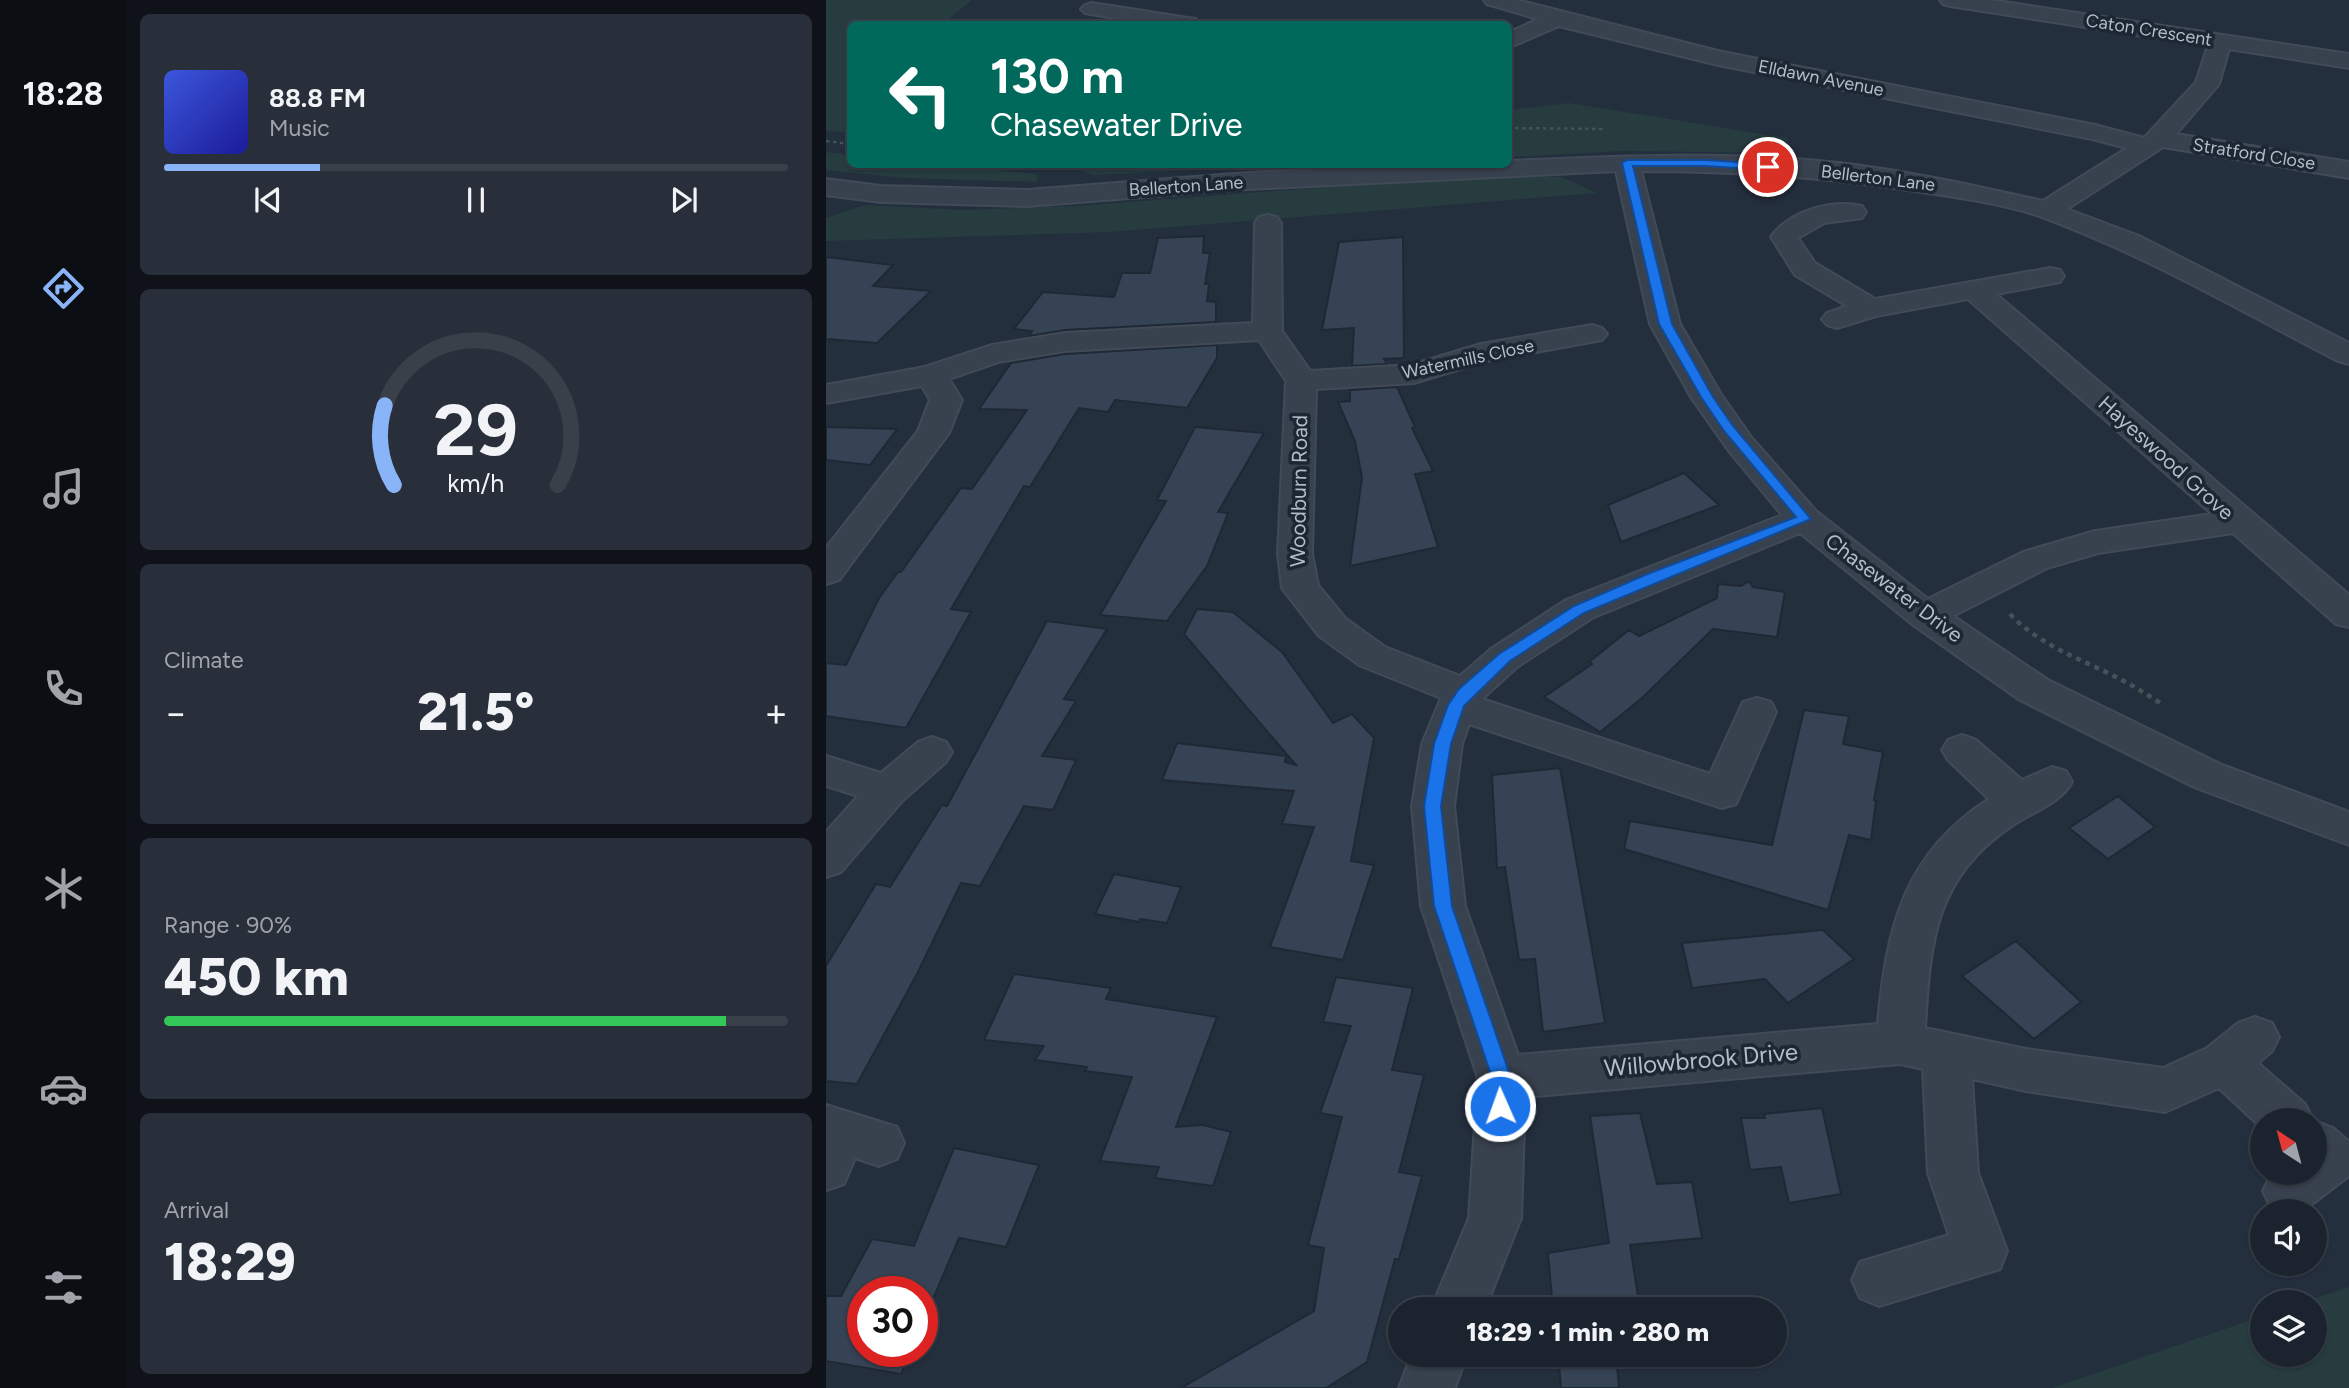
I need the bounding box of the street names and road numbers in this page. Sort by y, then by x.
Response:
street label: Caton Crescent [2084,9,2214,51]
street label: Elldawn Avenue [1756,55,1886,101]
street label: Stratford Close [2191,133,2317,175]
street label: Bellerton Lane [1820,160,1936,196]
street label: Bellerton Lane [1128,171,1244,201]
street label: Watermills Close [1400,334,1536,384]
street label: Hayeswood Grove [2093,390,2239,525]
street label: Woodburn Road [1285,415,1312,567]
street label: Chasewater Drive [1821,528,1968,647]
street label: Willowbrook Drive [1603,1037,1799,1082]

